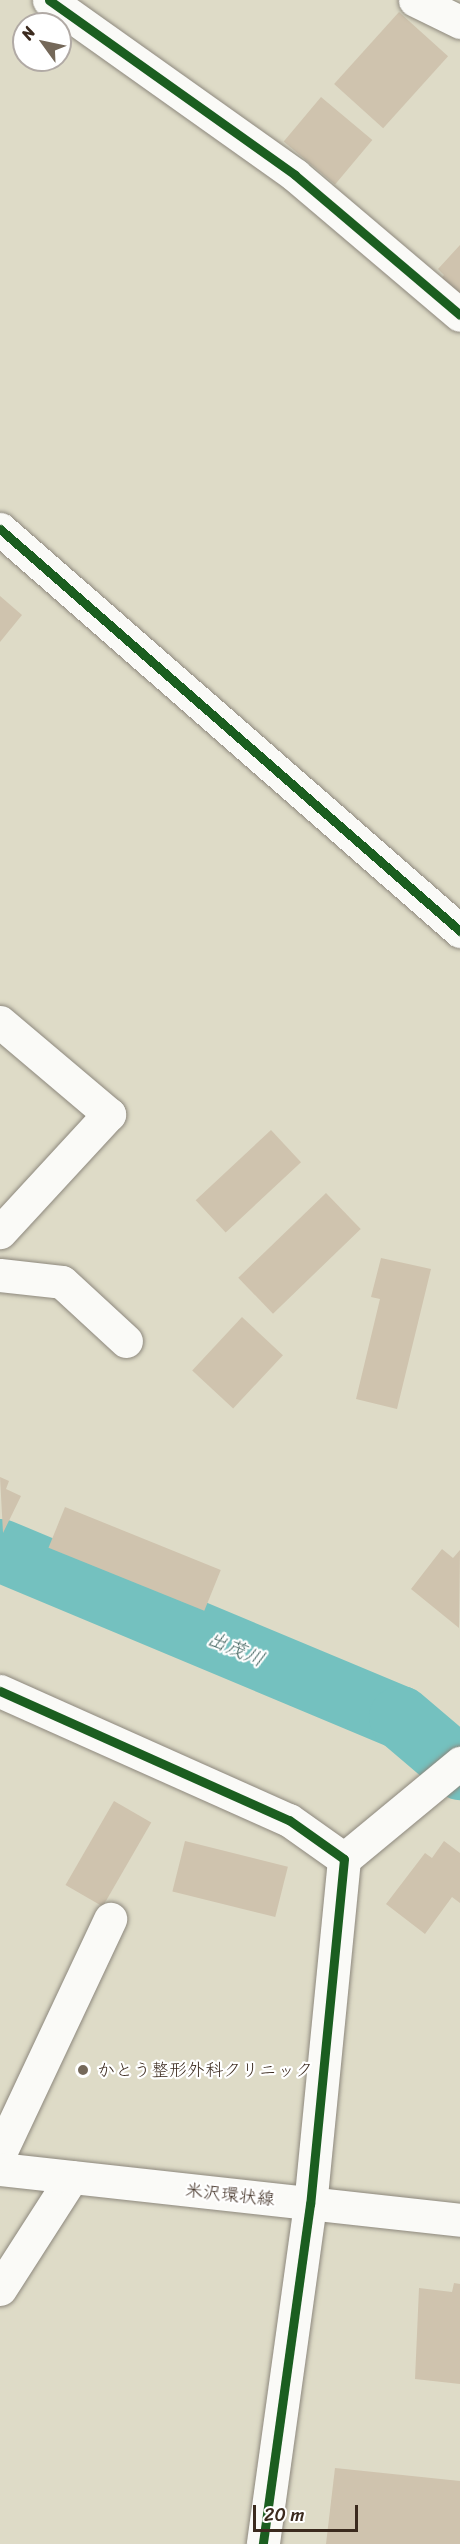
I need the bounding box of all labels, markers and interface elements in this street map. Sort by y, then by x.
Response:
north arrow [12,12,72,72]
text: N [13,20,43,46]
water label: 出茂川 [204,1626,268,1672]
place label: かとう整形外科クリニック [97,2059,313,2081]
marker: かとう整形外科クリニック [74,2061,92,2079]
street label: 米沢環状線 [184,2180,276,2210]
scale bar [256,2493,361,2531]
text: 20 m [264,2499,304,2531]

